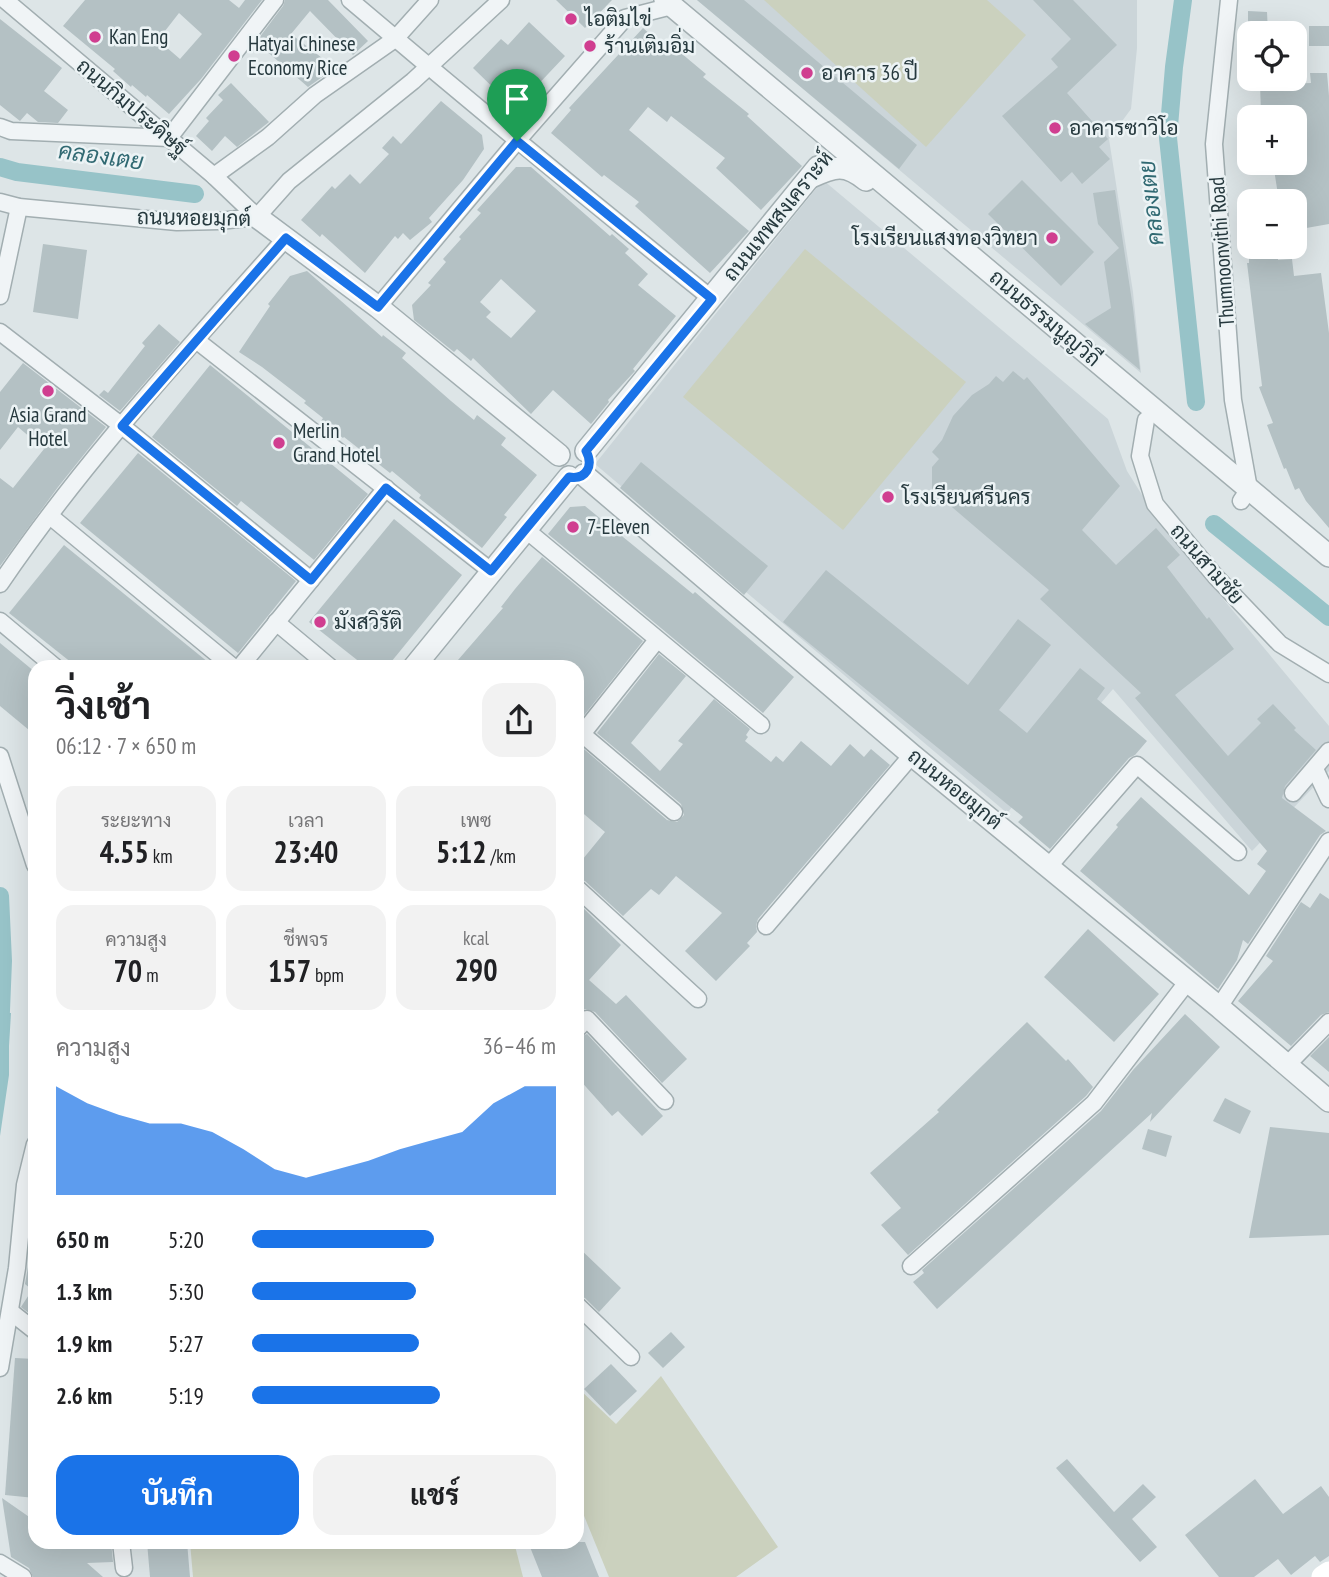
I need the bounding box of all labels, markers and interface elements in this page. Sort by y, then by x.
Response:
place label: ไอติมไข่ [583,5,652,32]
marker: ไอติมไข่ [563,11,579,27]
map controls [1237,21,1307,259]
button: locate [1237,21,1307,91]
place label: Kan Eng [109,23,168,50]
place label: ร้านเติมอิ่ม [604,27,695,59]
marker: Kan Eng [87,29,103,45]
place label: Hatyai Chinese Economy Rice [248,30,356,81]
marker: ร้านเติมอิ่ม [582,38,598,54]
marker: Hatyai Chinese Economy Rice [226,48,242,64]
street label: ถนนกิมประดิษฐ์ [71,52,193,161]
place label: อาคาร 36 ปี [821,59,918,86]
marker: อาคาร 36 ปี [799,65,815,81]
pin [487,69,547,141]
icon: arrive [498,80,536,118]
button: + [1237,105,1307,175]
place label: อาคารซาวิโอ [1069,114,1179,141]
marker: อาคารซาวิโอ [1047,120,1063,136]
water label: คลองเตย [57,135,145,176]
street label: ถนนเทพสงเคราะห์ [717,145,839,286]
water label: คลองเตย [1132,159,1169,247]
street label: Thumnoonvithi Road [1203,176,1240,328]
button: − [1237,189,1307,259]
street label: ถนนหอยมุกต์ [137,203,251,233]
place label: โรงเรียนแสงทองวิทยา [851,224,1038,251]
marker: โรงเรียนแสงทองวิทยา [1044,230,1060,246]
street label: ถนนธรรมนูญวิถี [983,263,1107,374]
marker: Asia Grand Hotel [40,383,56,399]
place label: Asia Grand Hotel [9,401,87,452]
place label: Merlin Grand Hotel [293,417,380,468]
marker: Merlin Grand Hotel [271,435,287,451]
place label: โรงเรียนศรีนคร [901,483,1031,510]
marker: โรงเรียนศรีนคร [880,489,896,505]
place label: 7-Eleven [587,513,650,540]
street label: ถนนสามชัย [1165,517,1250,610]
marker: 7-Eleven [565,519,581,535]
place label: มังสวิรัติ [334,608,402,635]
marker: มังสวิรัติ [312,614,328,630]
text: วิ่งเช้า [56,680,151,729]
button: share [482,683,556,757]
text: 06:12 · 7 × 650 m [56,731,196,760]
street label: ถนนหอยมุกต์ [902,742,1008,836]
text: ระยะทาง [101,808,171,832]
text: เวลา [288,808,324,832]
text: เพซ [460,808,492,832]
text: 4.55 [99,832,149,871]
text: 23:40 [274,832,338,871]
text: 5:12 [436,832,487,871]
text: km [149,844,173,868]
text: /km [487,844,516,868]
text: kcal [463,926,489,950]
text: ความสูง [105,927,167,951]
text: ชีพจร [284,927,328,951]
text: 290 [454,950,498,989]
text: 70 [113,951,142,990]
text: 157 [268,951,311,990]
text: m [142,963,159,987]
text: bpm [311,963,344,987]
text: 36–46 m [483,1031,556,1060]
text: ความสูง [56,1033,131,1062]
text: 650 m [56,1225,109,1254]
text: 5:20 [168,1225,204,1254]
text: 1.3 km [56,1277,112,1306]
text: 5:30 [168,1277,204,1306]
text: 1.9 km [56,1329,112,1358]
text: 5:27 [168,1329,204,1358]
text: 2.6 km [56,1381,112,1410]
text: 5:19 [168,1381,204,1410]
button: บันทึก [56,1455,299,1535]
button: แชร์ [313,1455,556,1535]

